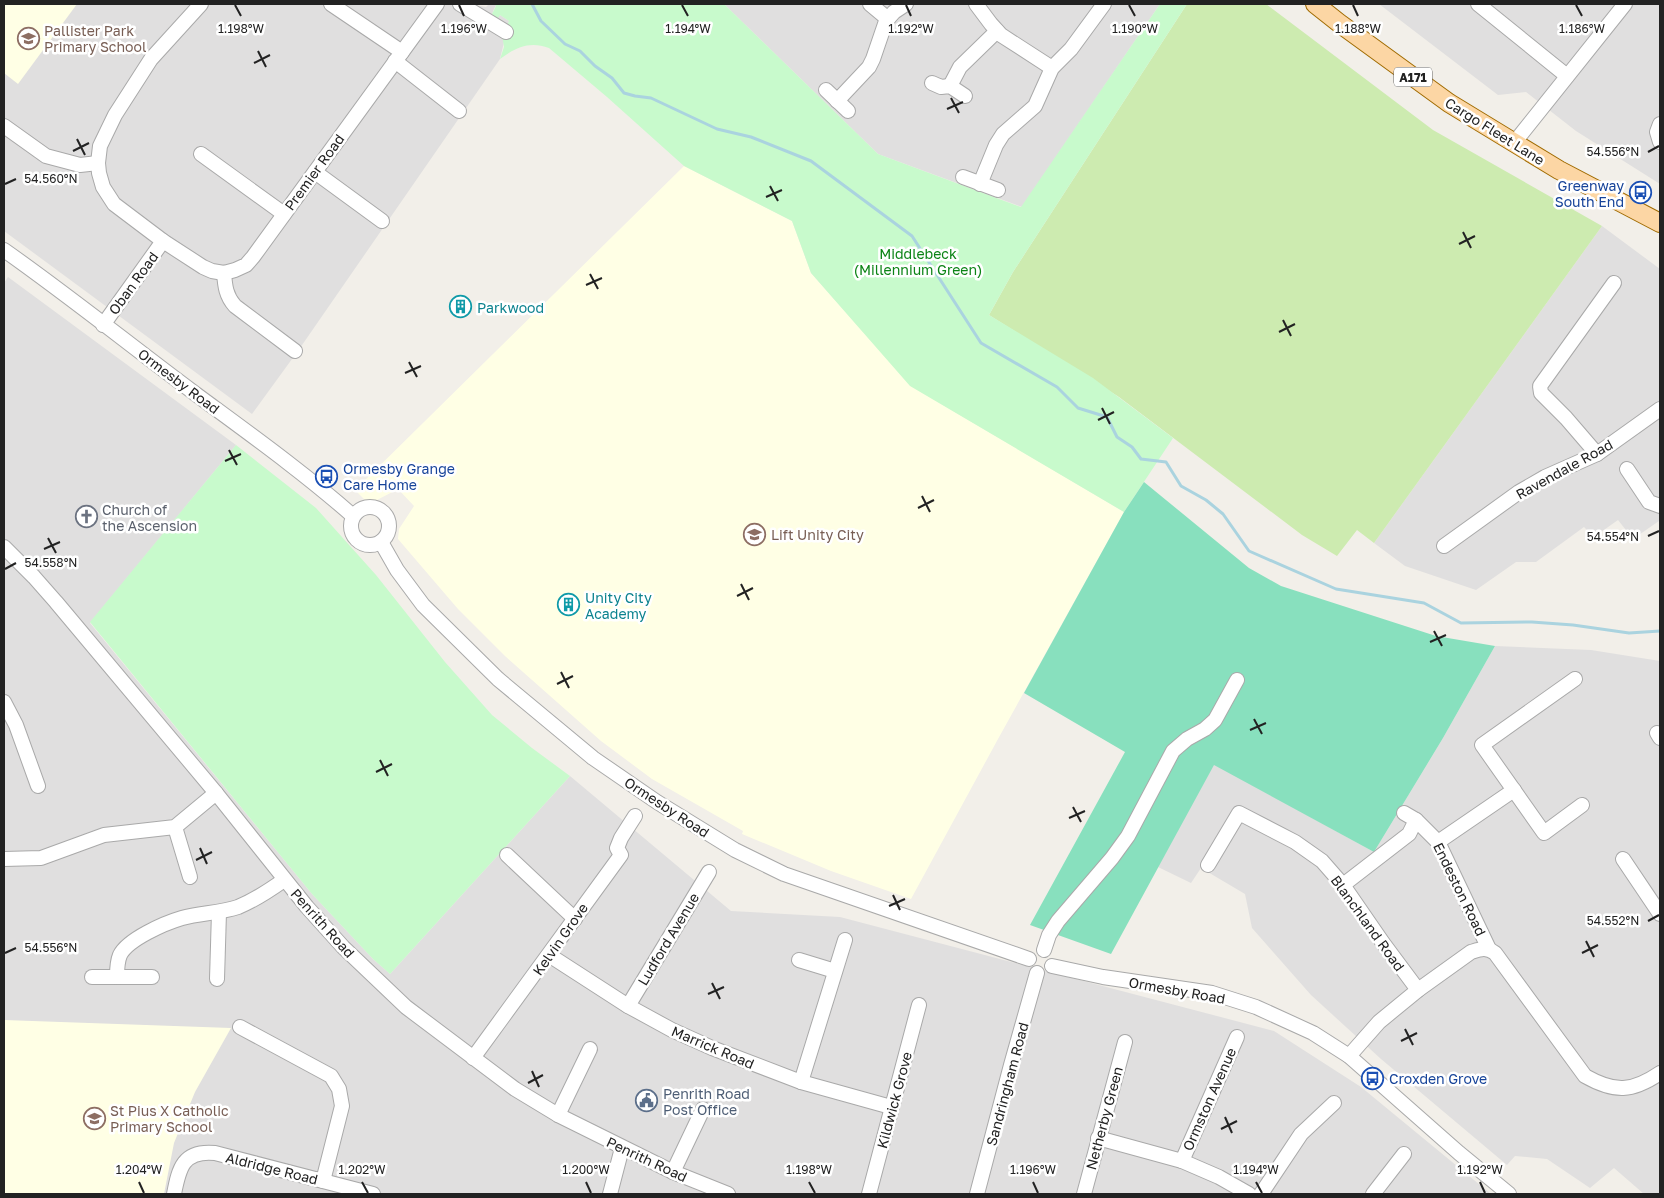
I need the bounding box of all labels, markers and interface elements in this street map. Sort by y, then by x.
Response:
text: 1.198°W [218,21,264,36]
text: 1.196°W [441,21,487,36]
text: 1.194°W [665,21,711,36]
text: 1.192°W [888,21,934,36]
text: 1.190°W [1112,21,1159,36]
text: 1.188°W [1335,21,1382,36]
text: 1.186°W [1559,21,1605,36]
place label: Pallister Park Primary School [44,22,146,55]
school or university icon: Pallister Park Primary School [16,26,40,50]
road number: A171 [1394,68,1432,86]
street label: Cargo Fleet Lane [1442,94,1548,168]
street label: Premier Road [281,131,347,213]
text: 54.556°N [1587,144,1639,159]
text: 54.560°N [24,171,78,186]
place label: Greenway South End [1555,177,1624,210]
bus stop icon: Greenway South End [1628,181,1652,205]
park label: Middlebeck (Millennium Green) [854,245,982,278]
street label: Oban Road [105,248,161,318]
building icon: Parkwood [449,295,473,319]
place label: Parkwood [477,299,544,316]
street label: Ormesby Road [135,345,223,417]
street label: Ravendale Road [1513,435,1615,503]
place label: Ormesby Grange Care Home [343,460,455,493]
bus stop icon: Ormesby Grange Care Home [315,464,339,488]
place label: Church of the Ascension [102,501,197,534]
church icon: Church of the Ascension [74,505,98,529]
school or university icon: Lift Unity City [743,522,767,546]
place label: Lift Unity City [771,526,864,543]
text: 54.554°N [1587,529,1639,544]
text: 54.558°N [25,555,77,570]
place label: Unity City Academy [585,589,652,622]
building icon: Unity City Academy [557,593,581,617]
street label: Ormesby Road [621,773,713,841]
street label: Endeston Road [1430,840,1490,938]
street label: Blanchland Road [1328,872,1408,974]
street label: Penrith Road [288,885,358,961]
street label: Ludford Avenue [634,890,702,988]
street label: Kelvin Grove [529,900,591,978]
text: 54.552°N [1587,913,1639,928]
text: 54.556°N [25,940,77,955]
street label: Ormesby Road [1127,973,1227,1007]
street label: Sandringham Road [982,1020,1032,1148]
street label: Marrick Road [669,1022,757,1072]
street label: Ormston Avenue [1179,1045,1239,1153]
street label: Kildwick Grove [873,1050,915,1150]
street label: Netherby Green [1082,1064,1126,1172]
bus stop icon: Croxden Grove [1361,1066,1385,1090]
place label: Croxden Grove [1389,1070,1487,1087]
place label: Penrith Road Post Office [663,1085,750,1118]
public building icon: Penrith Road Post Office [635,1089,659,1113]
place label: St Pius X Catholic Primary School [110,1102,229,1135]
school or university icon: St Pius X Catholic Primary School [82,1106,106,1130]
street label: Penrith Road [604,1133,690,1185]
street label: Aldridge Road [224,1148,320,1188]
text: 1.204°W [116,1162,163,1177]
text: 1.202°W [339,1162,386,1177]
text: 1.200°W [562,1162,610,1177]
text: 1.198°W [786,1162,832,1177]
text: 1.196°W [1010,1162,1056,1177]
text: 1.194°W [1233,1162,1279,1177]
text: 1.192°W [1457,1162,1503,1177]

